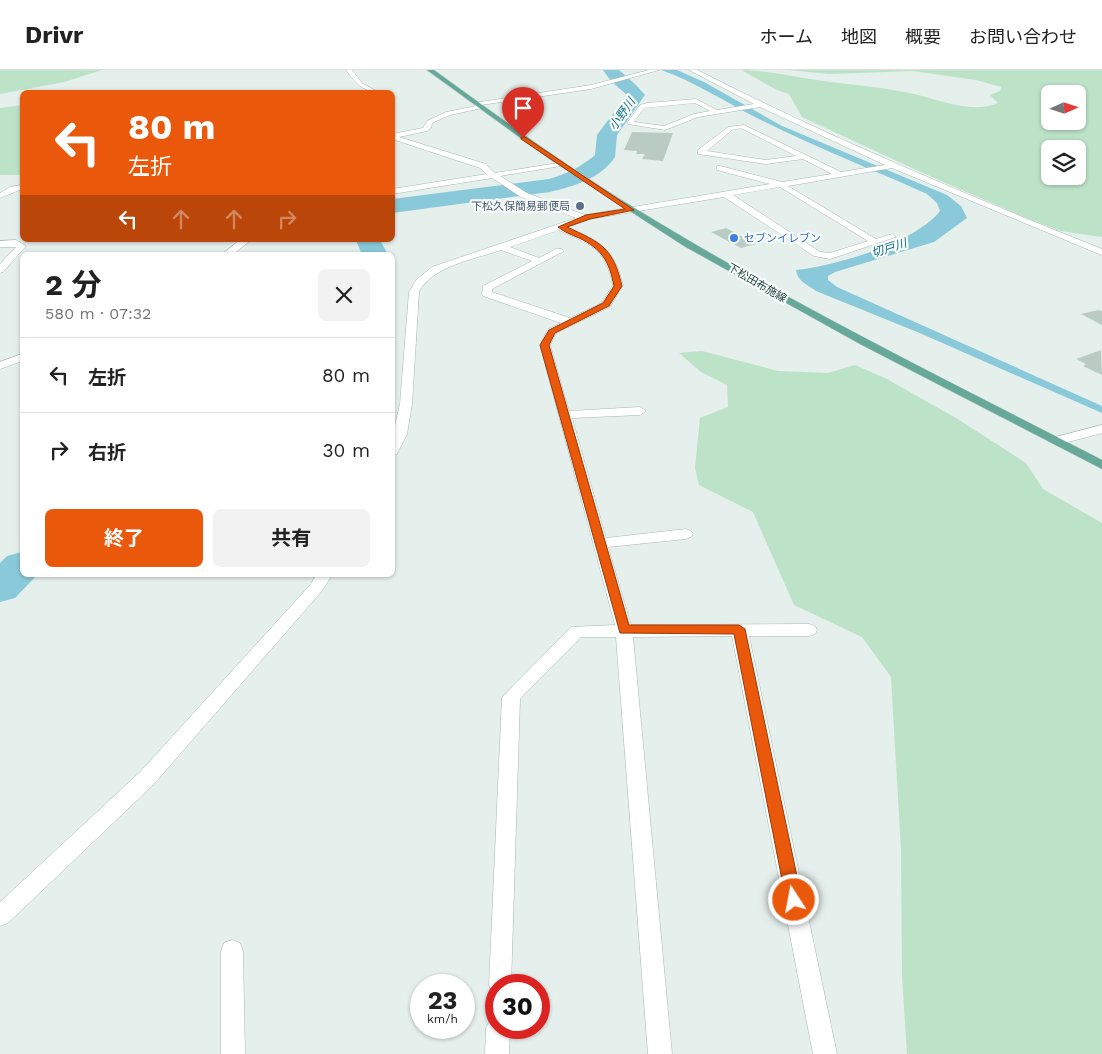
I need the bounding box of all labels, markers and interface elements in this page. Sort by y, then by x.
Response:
text: Drivr [25,21,83,49]
text: ホーム [760,26,813,47]
text: 地図 [841,26,877,47]
text: 概要 [905,26,941,47]
text: お問い合わせ [969,26,1077,47]
north arrow [1041,85,1086,130]
map controls [1041,85,1086,185]
pin [502,87,544,138]
icon: arrive [509,94,537,122]
water label: 小野川 [606,94,639,133]
text: 80 m [128,106,215,148]
icon: left [45,110,110,175]
button: layers [1041,140,1086,185]
text: 左折 [128,154,172,179]
place label: 下松久保簡易郵便局 [471,200,570,213]
marker: 下松久保簡易郵便局 [574,200,586,212]
icon: left [114,205,142,233]
icon: ahead [167,205,195,233]
icon: ahead [220,205,248,233]
icon: right [273,205,301,233]
marker: セブンイレブン [728,232,740,244]
place label: セブンイレブン [744,232,821,245]
water label: 切戸川 [870,235,910,260]
street label: 下松田布施線 [725,261,789,305]
text: 2 分 [45,267,101,302]
button: close [318,269,370,321]
text: 580 m · 07:32 [45,304,151,323]
icon: left [45,361,73,389]
text: 80 m [322,364,370,387]
text: 左折 [88,366,126,389]
icon: right [45,436,73,464]
text: 30 m [323,439,370,462]
text: 右折 [88,441,126,464]
button: 終了 [45,509,203,567]
button: 共有 [213,509,370,567]
position arrow [767,873,819,925]
speed limit sign: 30 [485,974,550,1039]
text: 23 [428,986,457,1015]
text: km/h [427,1012,458,1026]

